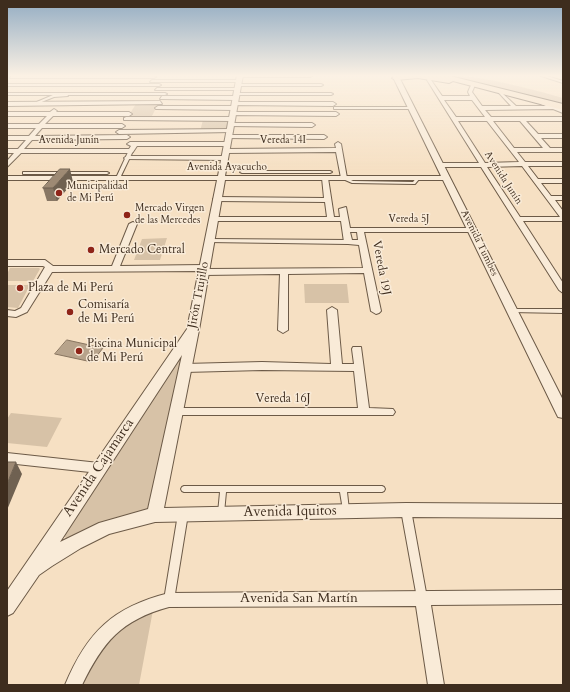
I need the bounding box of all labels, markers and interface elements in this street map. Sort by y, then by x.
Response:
street label: Avenida Junín [39,135,99,147]
street label: Vereda 14I [260,135,306,147]
street label: Avenida Junín [481,149,525,207]
street label: Avenida Ayacucho [187,162,267,174]
place label: Municipalidad de Mi Perú [67,181,128,204]
marker: Municipalidad de Mi Perú [54,188,64,198]
place label: Mercado Virgen de las Mercedes [135,203,205,226]
street label: Avenida Tumbes [458,208,500,278]
marker: Mercado Virgen de las Mercedes [122,210,132,220]
street label: Vereda 5J [389,214,429,226]
street label: Vereda 19J [369,240,393,296]
place label: Mercado Central [99,243,185,257]
marker: Mercado Central [86,245,96,255]
street label: Jirón Trujillo [185,261,213,329]
place label: Plaza de Mi Perú [28,281,114,295]
marker: Plaza de Mi Perú [15,283,25,293]
place label: Comisaría de Mi Perú [78,298,134,326]
marker: Comisaría de Mi Perú [65,307,75,317]
place label: Piscina Municipal de Mi Perú [87,337,177,365]
marker: Piscina Municipal de Mi Perú [74,346,84,356]
street label: Vereda 16J [255,392,311,406]
street label: Avenida Cajamarca [60,416,138,520]
street label: Avenida Iquitos [243,503,337,521]
street label: Avenida San Martín [240,591,358,607]

